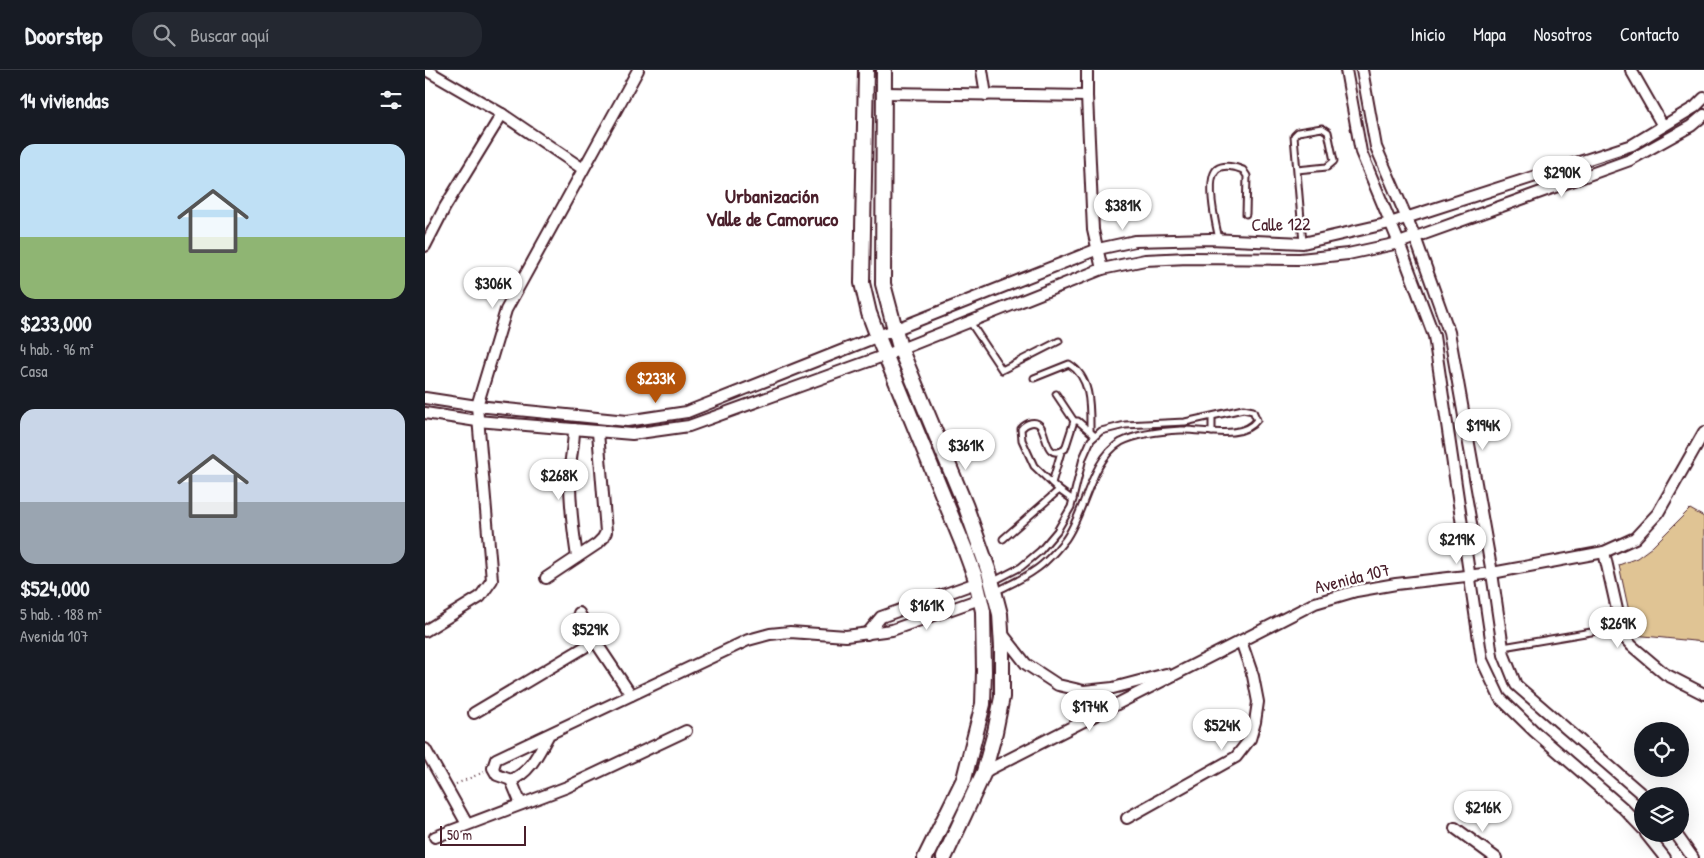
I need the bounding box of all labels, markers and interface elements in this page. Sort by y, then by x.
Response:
search box [132,12,482,57]
text: Doorstep [25,19,102,51]
icon: search [150,21,178,49]
text: Buscar aquí [190,22,269,48]
text: Inicio [1411,22,1445,47]
text: Mapa [1473,22,1506,47]
text: Nosotros [1534,22,1592,47]
text: Contacto [1620,22,1679,47]
text: 14 viviendas [20,86,109,115]
icon: filters [377,86,405,114]
pin: $290K [1527,156,1597,198]
text: $290K [1543,161,1581,183]
icon: home [168,176,258,266]
district label: Urbanización Valle de Camoruco [706,182,838,232]
pin: $381K [1088,189,1158,231]
text: $381K [1105,194,1141,216]
street label: Calle 122 [1251,211,1311,237]
pin: $306K [458,266,528,309]
text: $306K [474,272,512,294]
text: $233,000 [20,309,92,338]
text: 4 hab. · 96 m² [20,338,94,360]
text: Casa [20,360,47,382]
pin: $233K [621,362,691,404]
text: $233K [637,367,675,389]
pin: $194K [1448,408,1518,451]
text: $194K [1466,414,1500,436]
pin: $361K [931,428,1001,471]
text: $361K [948,434,984,456]
icon: home [168,441,258,531]
pin: $268K [524,458,594,501]
text: $268K [540,464,578,486]
pin: $219K [1422,522,1492,565]
text: $219K [1439,528,1475,550]
street label: Avenida 107 [1312,557,1392,599]
text: $524,000 [20,574,90,603]
pin: $161K [892,588,962,631]
text: $161K [910,594,944,616]
text: 5 hab. · 188 m² [20,603,102,625]
pin: $269K [1583,606,1653,649]
pin: $529K [555,612,625,655]
text: $269K [1600,612,1636,634]
text: $529K [572,618,608,640]
text: Avenida 107 [20,625,88,647]
pin: $174K [1055,690,1125,732]
text: $174K [1072,695,1108,717]
pin: $524K [1187,708,1257,751]
text: $524K [1204,714,1240,736]
map controls [1634,722,1689,842]
button: locate [1634,722,1689,777]
button: layers [1634,787,1689,842]
pin: $216K [1448,790,1518,833]
text: $216K [1465,796,1501,818]
scale bar [440,823,526,846]
text: 50 m [447,825,472,844]

